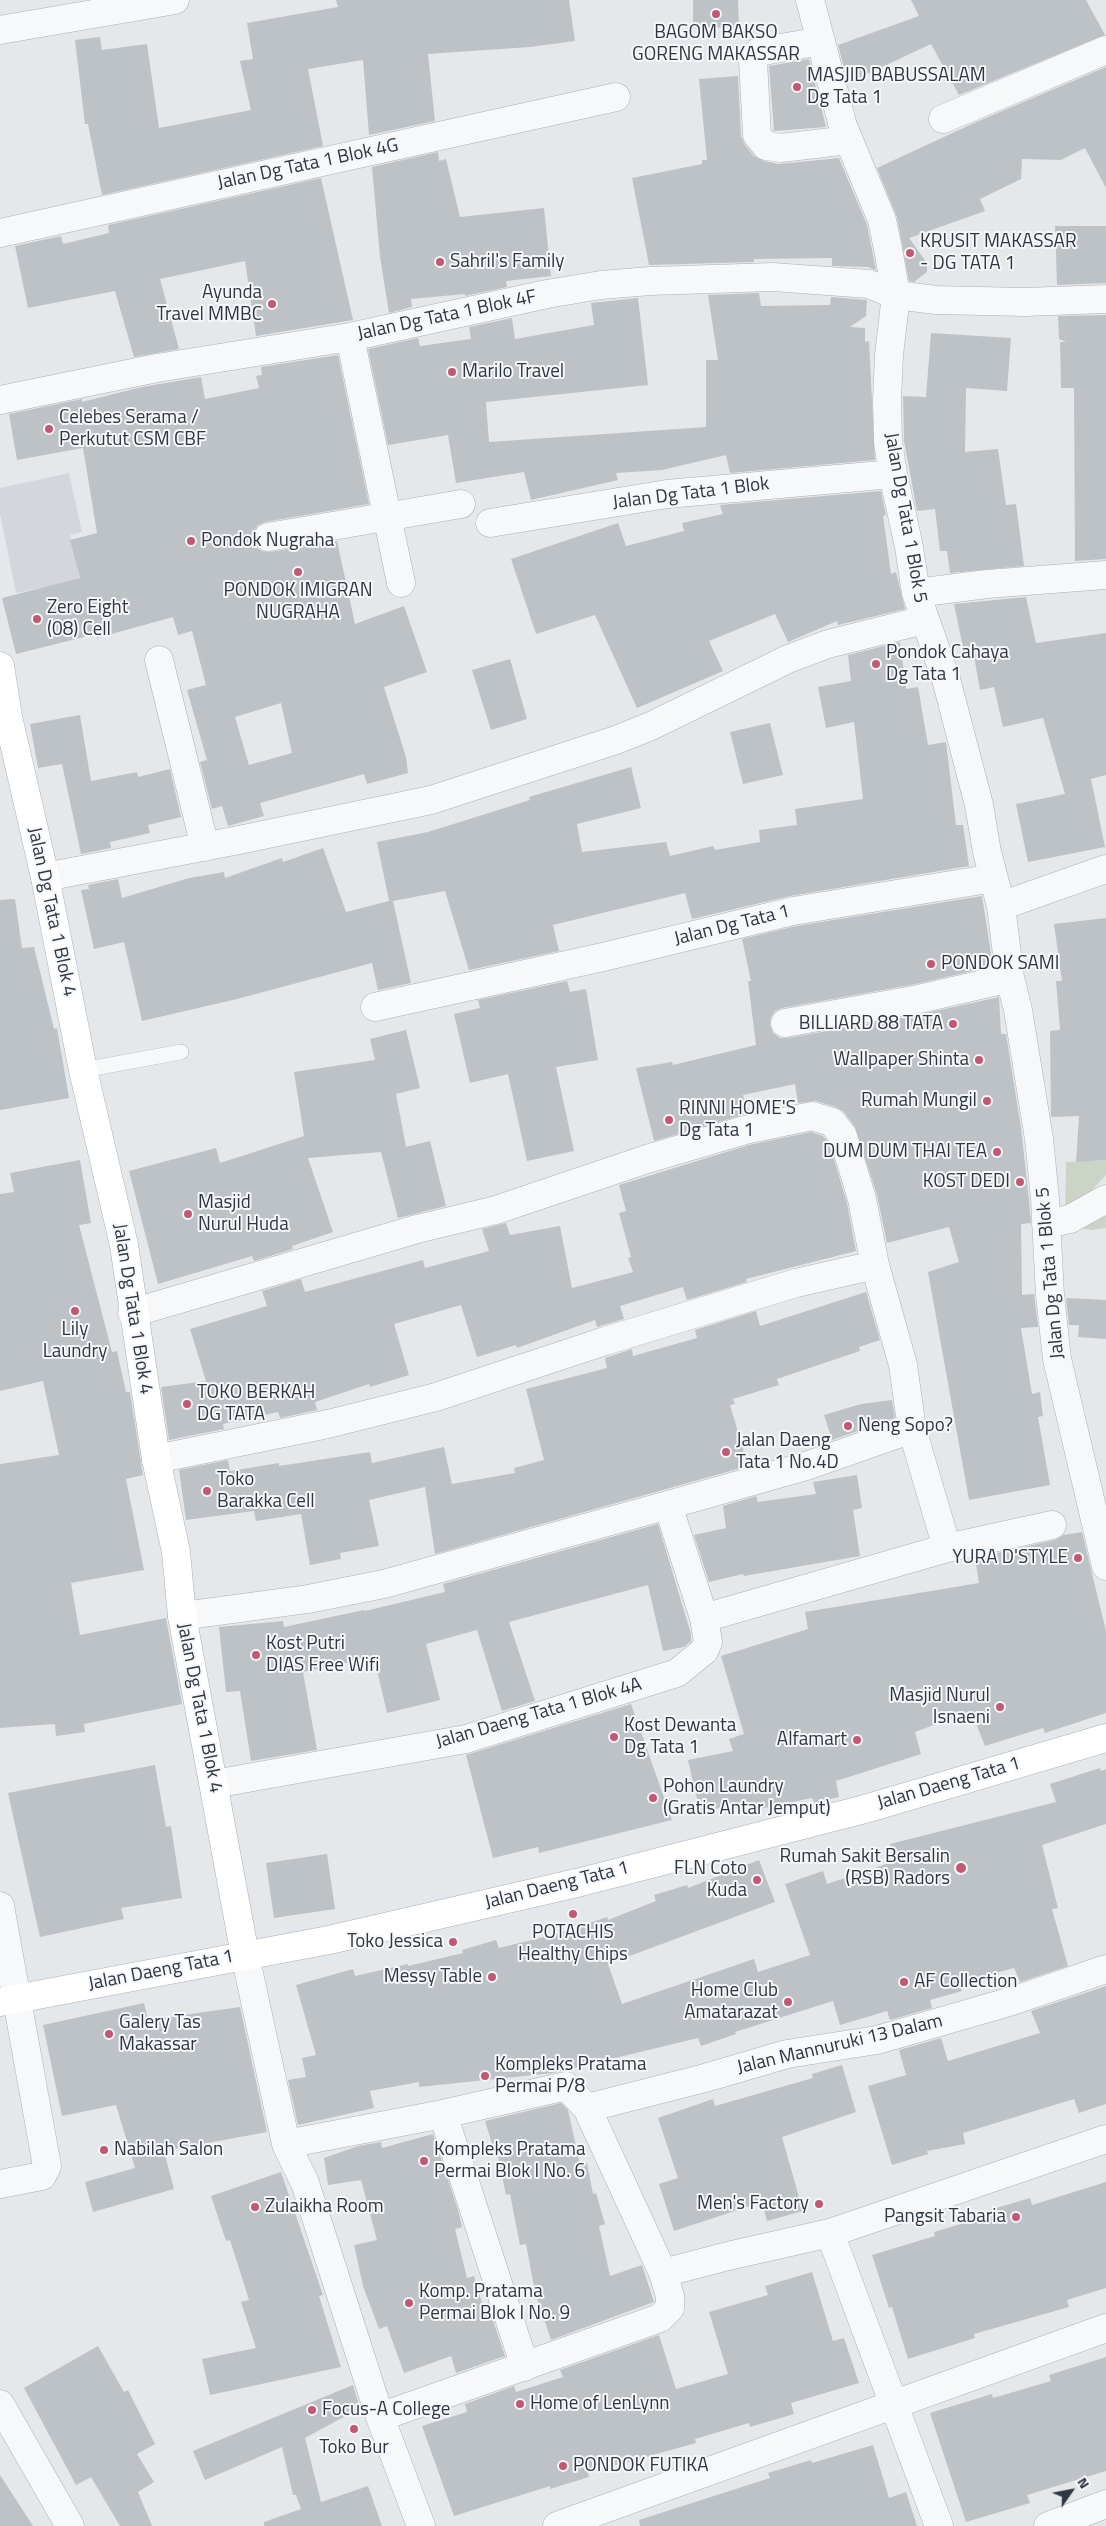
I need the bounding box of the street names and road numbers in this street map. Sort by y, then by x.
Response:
street label: Jalan Dg Tata 1 Blok 4G [216,135,400,195]
street label: Jalan Dg Tata 1 Blok 4F [355,286,539,346]
street label: Jalan Dg Tata 1 Blok 5 [879,431,931,605]
street label: Jalan Dg Tata 1 Blok [611,473,771,515]
street label: Jalan Dg Tata 1 Blok 4 [22,825,80,999]
street label: Jalan Dg Tata 1 [672,901,792,951]
street label: Jalan Dg Tata 1 Blok 5 [1032,1186,1070,1360]
street label: Jalan Dg Tata 1 Blok 4 [107,1222,157,1396]
street label: Jalan Dg Tata 1 Blok 4 [171,1621,227,1795]
street label: Jalan Daeng Tata 1 Blok 4A [433,1674,645,1754]
street label: Jalan Daeng Tata 1 [875,1753,1023,1815]
street label: Jalan Daeng Tata 1 [483,1857,631,1915]
street label: Jalan Daeng Tata 1 [86,1946,236,1996]
street label: Jalan Mannuruki 13 Dalam [735,2010,945,2080]

